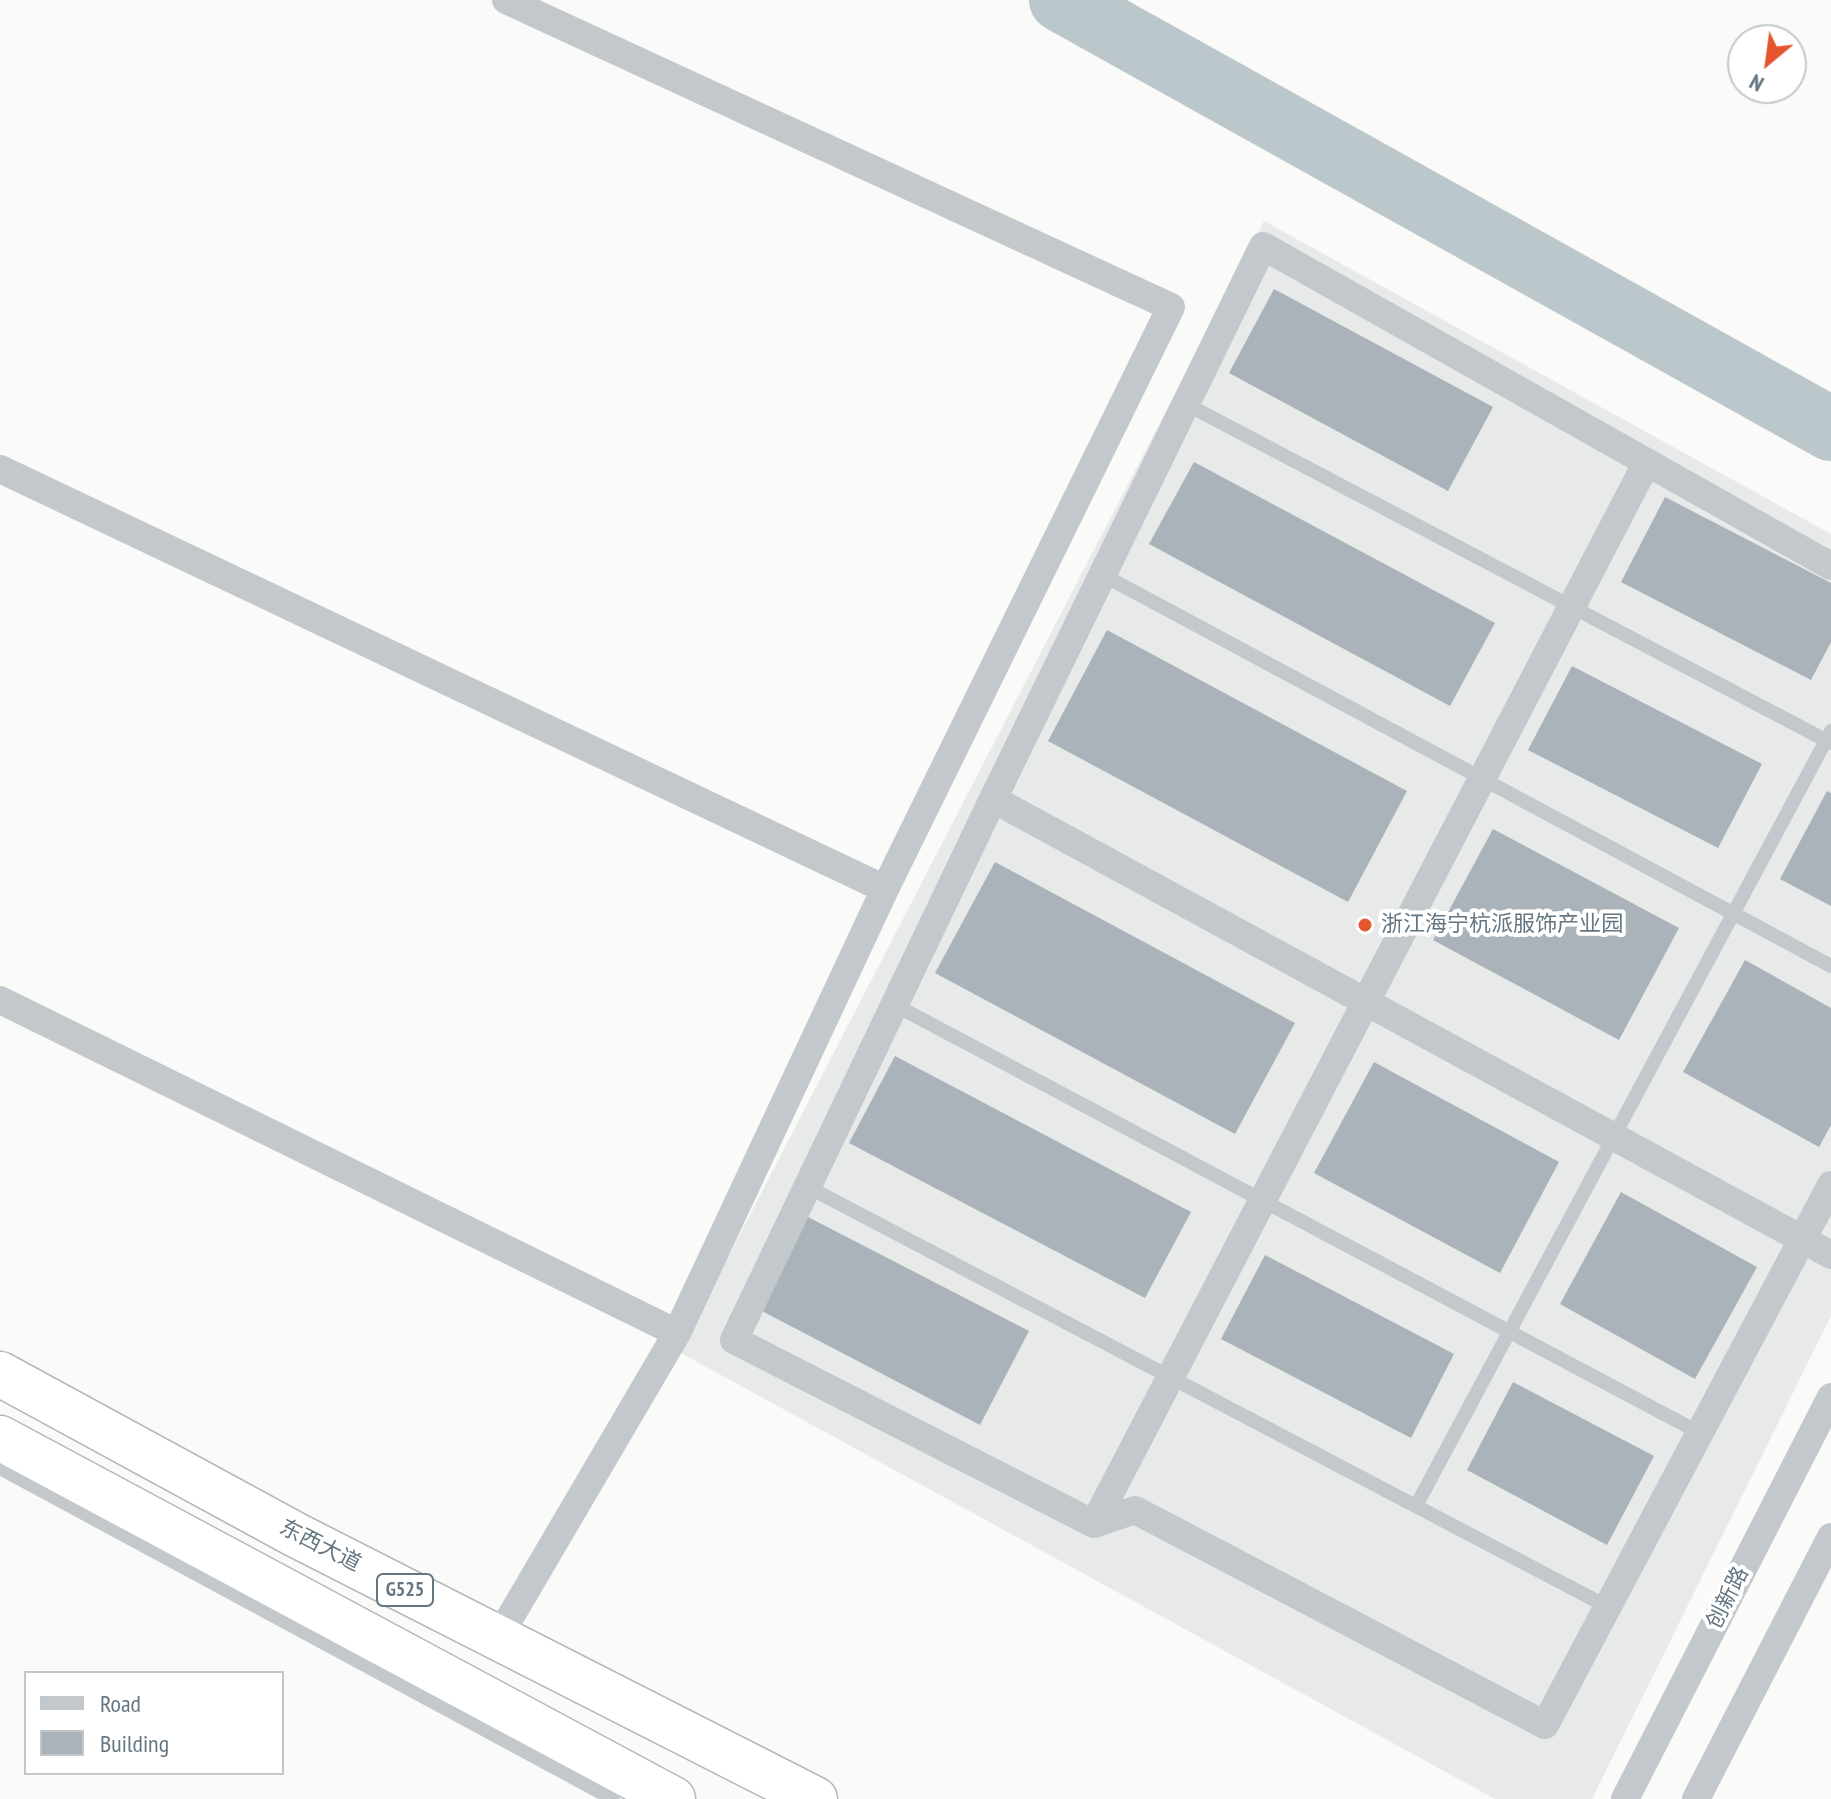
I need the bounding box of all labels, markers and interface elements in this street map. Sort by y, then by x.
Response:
north arrow [1727,24,1807,104]
text: N [1744,68,1768,98]
place label: 浙江海宁杭派服饰产业园 [1381,912,1623,938]
marker: 浙江海宁杭派服饰产业园 [1356,916,1374,934]
street label: 东西大道 [275,1514,365,1578]
street label: 创新路 [1701,1563,1755,1633]
road number: G525 [377,1574,433,1606]
legend [24,1671,284,1775]
text: Road [100,1688,141,1719]
text: Building [100,1728,169,1759]

